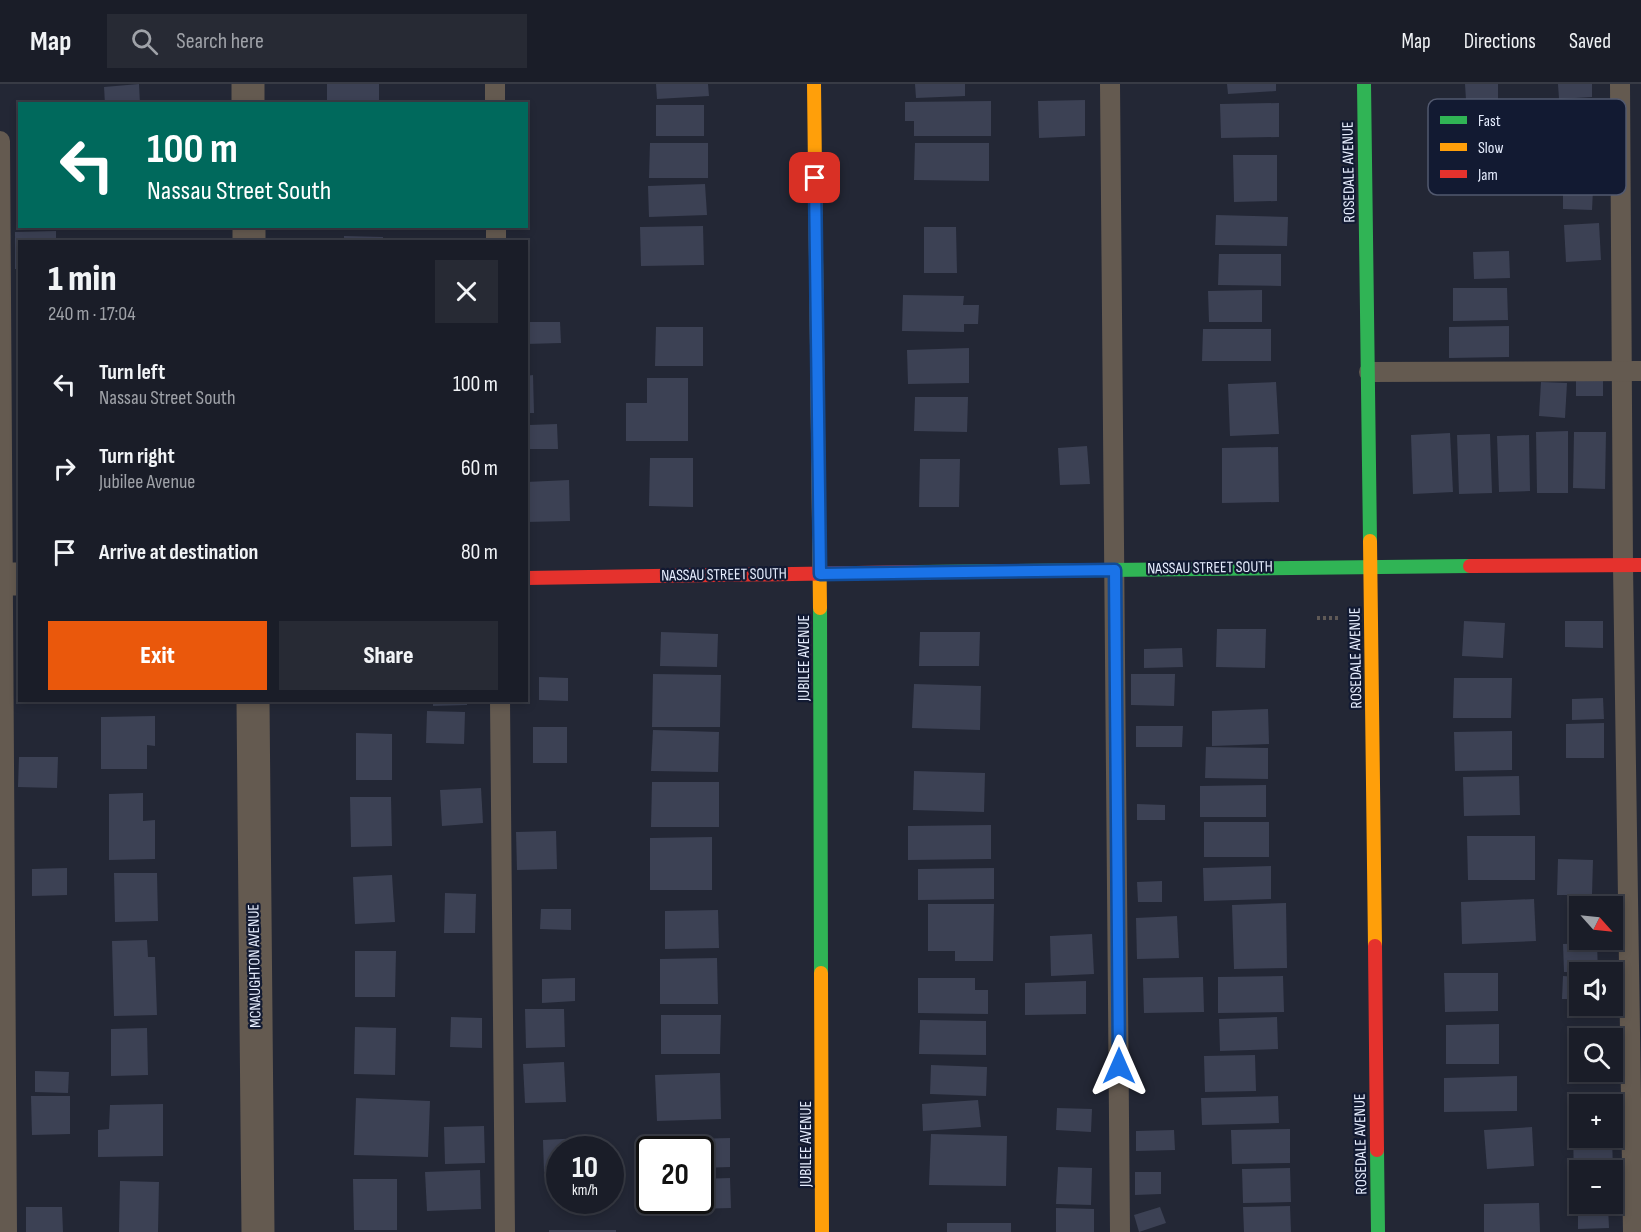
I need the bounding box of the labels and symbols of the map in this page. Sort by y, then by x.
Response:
legend [1428,99,1626,195]
text: Fast [1478,112,1501,131]
street label: ROSEDALE AVENUE [1339,121,1359,223]
text: Slow [1478,139,1503,158]
pin [789,152,840,203]
text: Jam [1477,166,1498,185]
street label: NASSAU STREET SOUTH [1147,557,1273,579]
street label: NASSAU STREET SOUTH [661,564,787,586]
street label: ROSEDALE AVENUE [1346,607,1366,709]
street label: JUBILEE AVENUE [795,615,814,702]
north arrow [1569,896,1623,950]
street label: MCNAUGHTON AVENUE [244,904,266,1028]
position arrow [1087,1034,1151,1098]
street label: ROSEDALE AVENUE [1351,1093,1371,1195]
street label: JUBILEE AVENUE [797,1101,816,1188]
speed limit sign: 20 [636,1136,714,1214]

